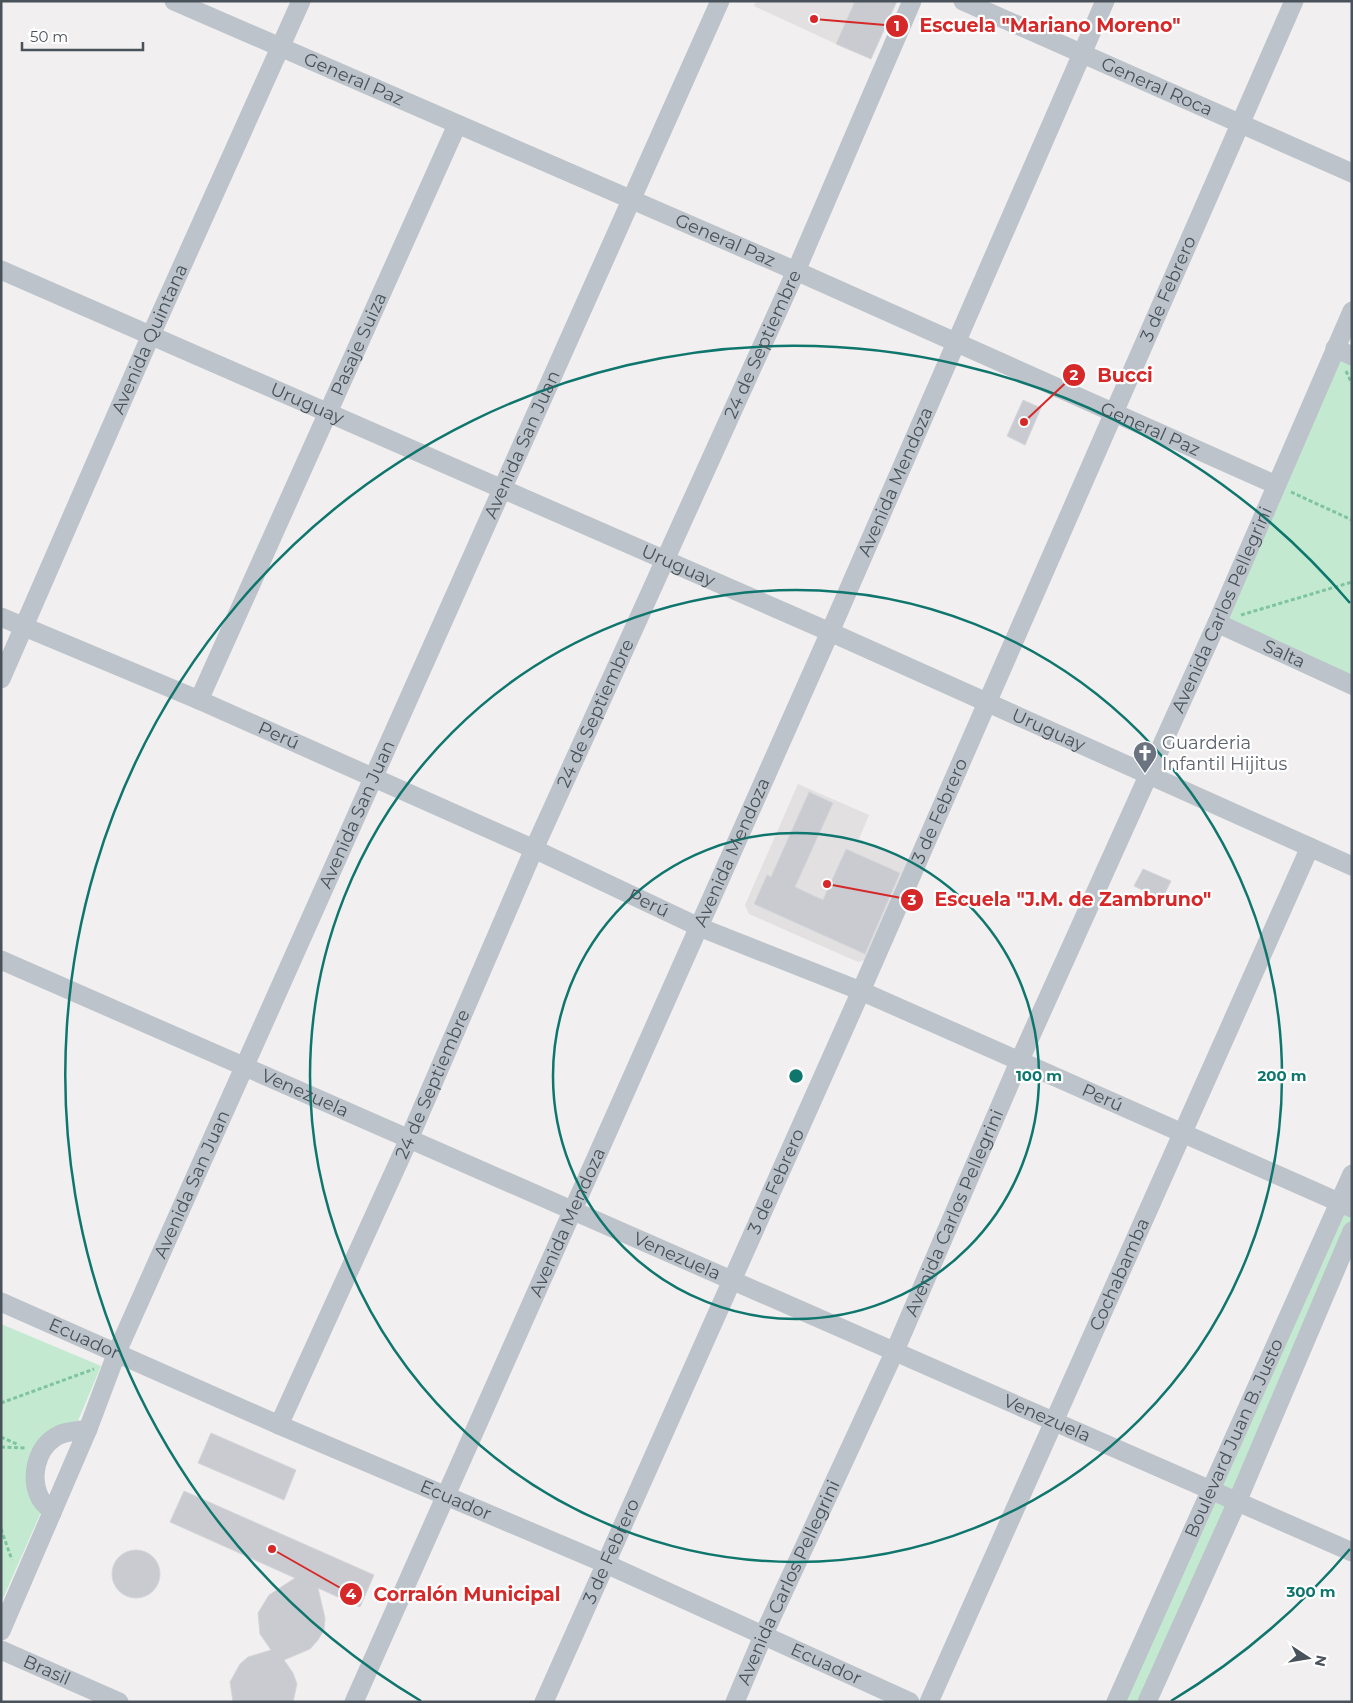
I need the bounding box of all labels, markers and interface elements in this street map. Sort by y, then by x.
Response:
callout: Escuela "Mariano Moreno" [885,9,1191,43]
text: Escuela "Mariano Moreno" [920,14,1180,37]
text: 1 [894,16,900,35]
scale bar [22,20,144,52]
text: 50 m [30,27,68,46]
street label: General Paz [300,48,407,110]
street label: General Roca [1098,52,1216,121]
street label: General Paz [672,209,779,272]
street label: 3 de Febrero [1135,233,1201,345]
street label: Avenida Quintana [107,261,192,418]
street label: 24 de Septiembre [720,267,806,422]
street label: Pasaje Suiza [326,289,391,399]
callout: Bucci [1062,358,1162,392]
text: Bucci [1097,364,1153,387]
text: 2 [1070,365,1079,384]
street label: Avenida San Juan [479,367,565,522]
street label: Uruguay [267,378,347,429]
street label: General Paz [1097,397,1204,461]
street label: Avenida Mendoza [853,404,938,560]
street label: Avenida Carlos Pellegrini [1167,503,1277,716]
street label: Uruguay [638,540,719,592]
street label: 24 de Septiembre [552,635,639,791]
street label: Salta [1260,635,1309,673]
street label: Uruguay [1008,704,1089,756]
street label: Perú [255,717,303,754]
place label: Guarderia Infantil Hijitus [1162,732,1288,775]
street label: Avenida San Juan [314,737,400,892]
church icon: Guarderia Infantil Hijitus [1132,740,1158,774]
street label: 3 de Febrero [907,755,972,867]
street label: Avenida Mendoza [689,774,775,930]
callout: Escuela "J.M. de Zambruno" [900,883,1221,917]
street label: Perú [624,884,673,922]
text: Escuela "J.M. de Zambruno" [935,888,1211,911]
text: 3 [907,890,917,909]
street label: 24 de Septiembre [391,1006,475,1162]
street label: Venezuela [258,1064,352,1122]
text: 100 m [1016,1066,1062,1085]
text: 200 m [1257,1066,1307,1085]
centre of rings [787,1067,805,1085]
street label: Perú [1078,1079,1127,1116]
street label: Avenida Carlos Pellegrini [900,1106,1008,1320]
street label: Avenida San Juan [149,1107,235,1262]
street label: 3 de Febrero [743,1125,809,1237]
street label: Avenida Mendoza [525,1144,610,1300]
street label: Cochabamba [1085,1215,1154,1334]
street label: Venezuela [630,1227,724,1285]
street label: Ecuador [45,1313,123,1364]
street label: Boulevard Juan B. Justo [1180,1335,1288,1541]
street label: Venezuela [1000,1390,1094,1447]
street label: Ecuador [417,1475,495,1525]
street label: Avenida Carlos Pellegrini [733,1476,845,1688]
street label: 3 de Febrero [578,1495,644,1607]
callout: Corralón Municipal [339,1577,571,1611]
text: 300 m [1285,1582,1336,1601]
text: Corralón Municipal [373,1583,561,1606]
text: 4 [346,1584,357,1603]
north arrow [1283,1633,1333,1683]
street label: Ecuador [787,1638,865,1690]
street label: Brasil [20,1650,74,1690]
text: N [1311,1653,1331,1668]

